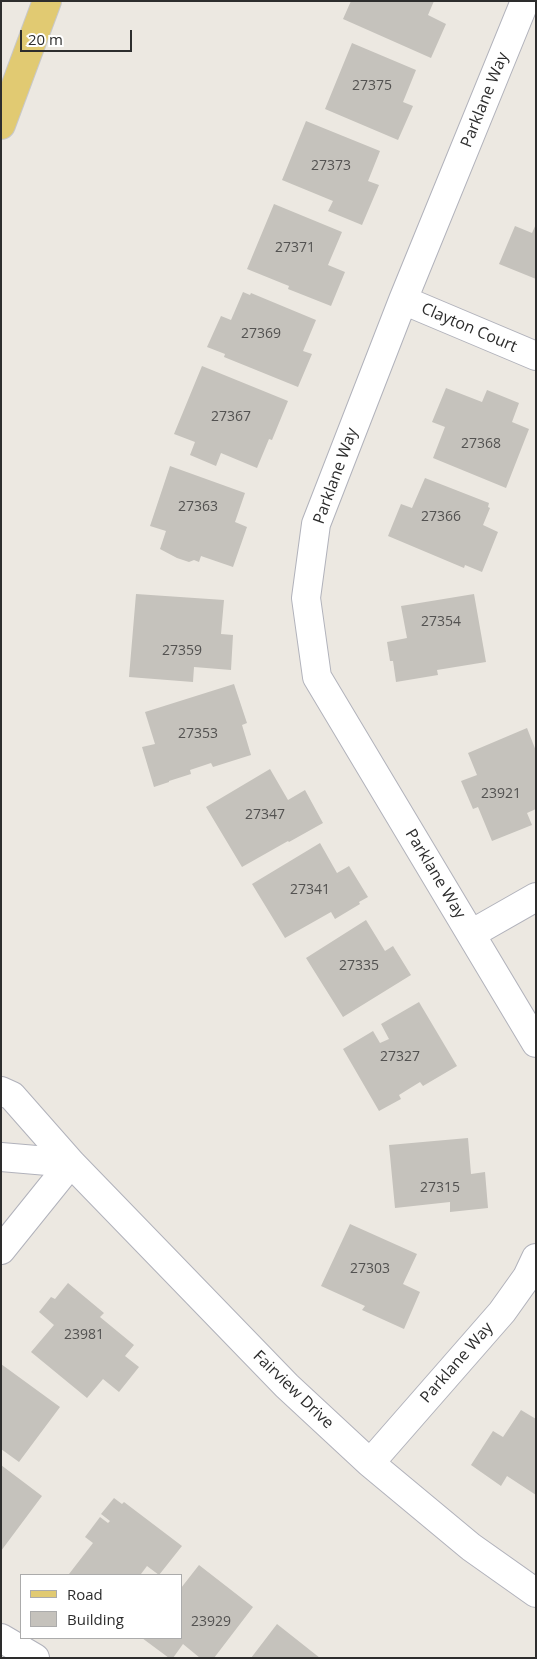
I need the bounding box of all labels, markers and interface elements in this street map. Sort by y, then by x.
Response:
scale bar [22,20,135,52]
text: 20 m [28,29,63,49]
street label: Parklane Way [457,50,513,150]
house number: 27375 [352,78,392,94]
house number: 27373 [311,158,351,174]
house number: 27371 [275,240,315,256]
street label: Clayton Court [418,299,520,357]
house number: 27369 [241,326,281,342]
house number: 27367 [211,409,251,425]
street label: Parklane Way [310,425,362,527]
house number: 27368 [461,436,501,452]
house number: 27363 [178,499,218,515]
house number: 27366 [421,509,461,525]
house number: 27354 [421,614,461,630]
house number: 27359 [162,643,202,659]
house number: 27353 [178,726,218,742]
house number: 23921 [481,786,521,802]
house number: 27347 [245,807,285,823]
street label: Parklane Way [401,826,469,922]
house number: 27341 [290,882,330,898]
house number: 27335 [339,958,379,974]
house number: 27327 [380,1049,420,1065]
house number: 27315 [420,1180,460,1196]
house number: 27303 [350,1261,390,1277]
street label: Parklane Way [417,1319,497,1407]
house number: 23981 [64,1327,104,1343]
street label: Fairview Drive [249,1347,337,1433]
legend [20,1574,182,1639]
text: Road [67,1584,103,1604]
text: Building [67,1609,124,1629]
house number: 23929 [191,1614,231,1630]

